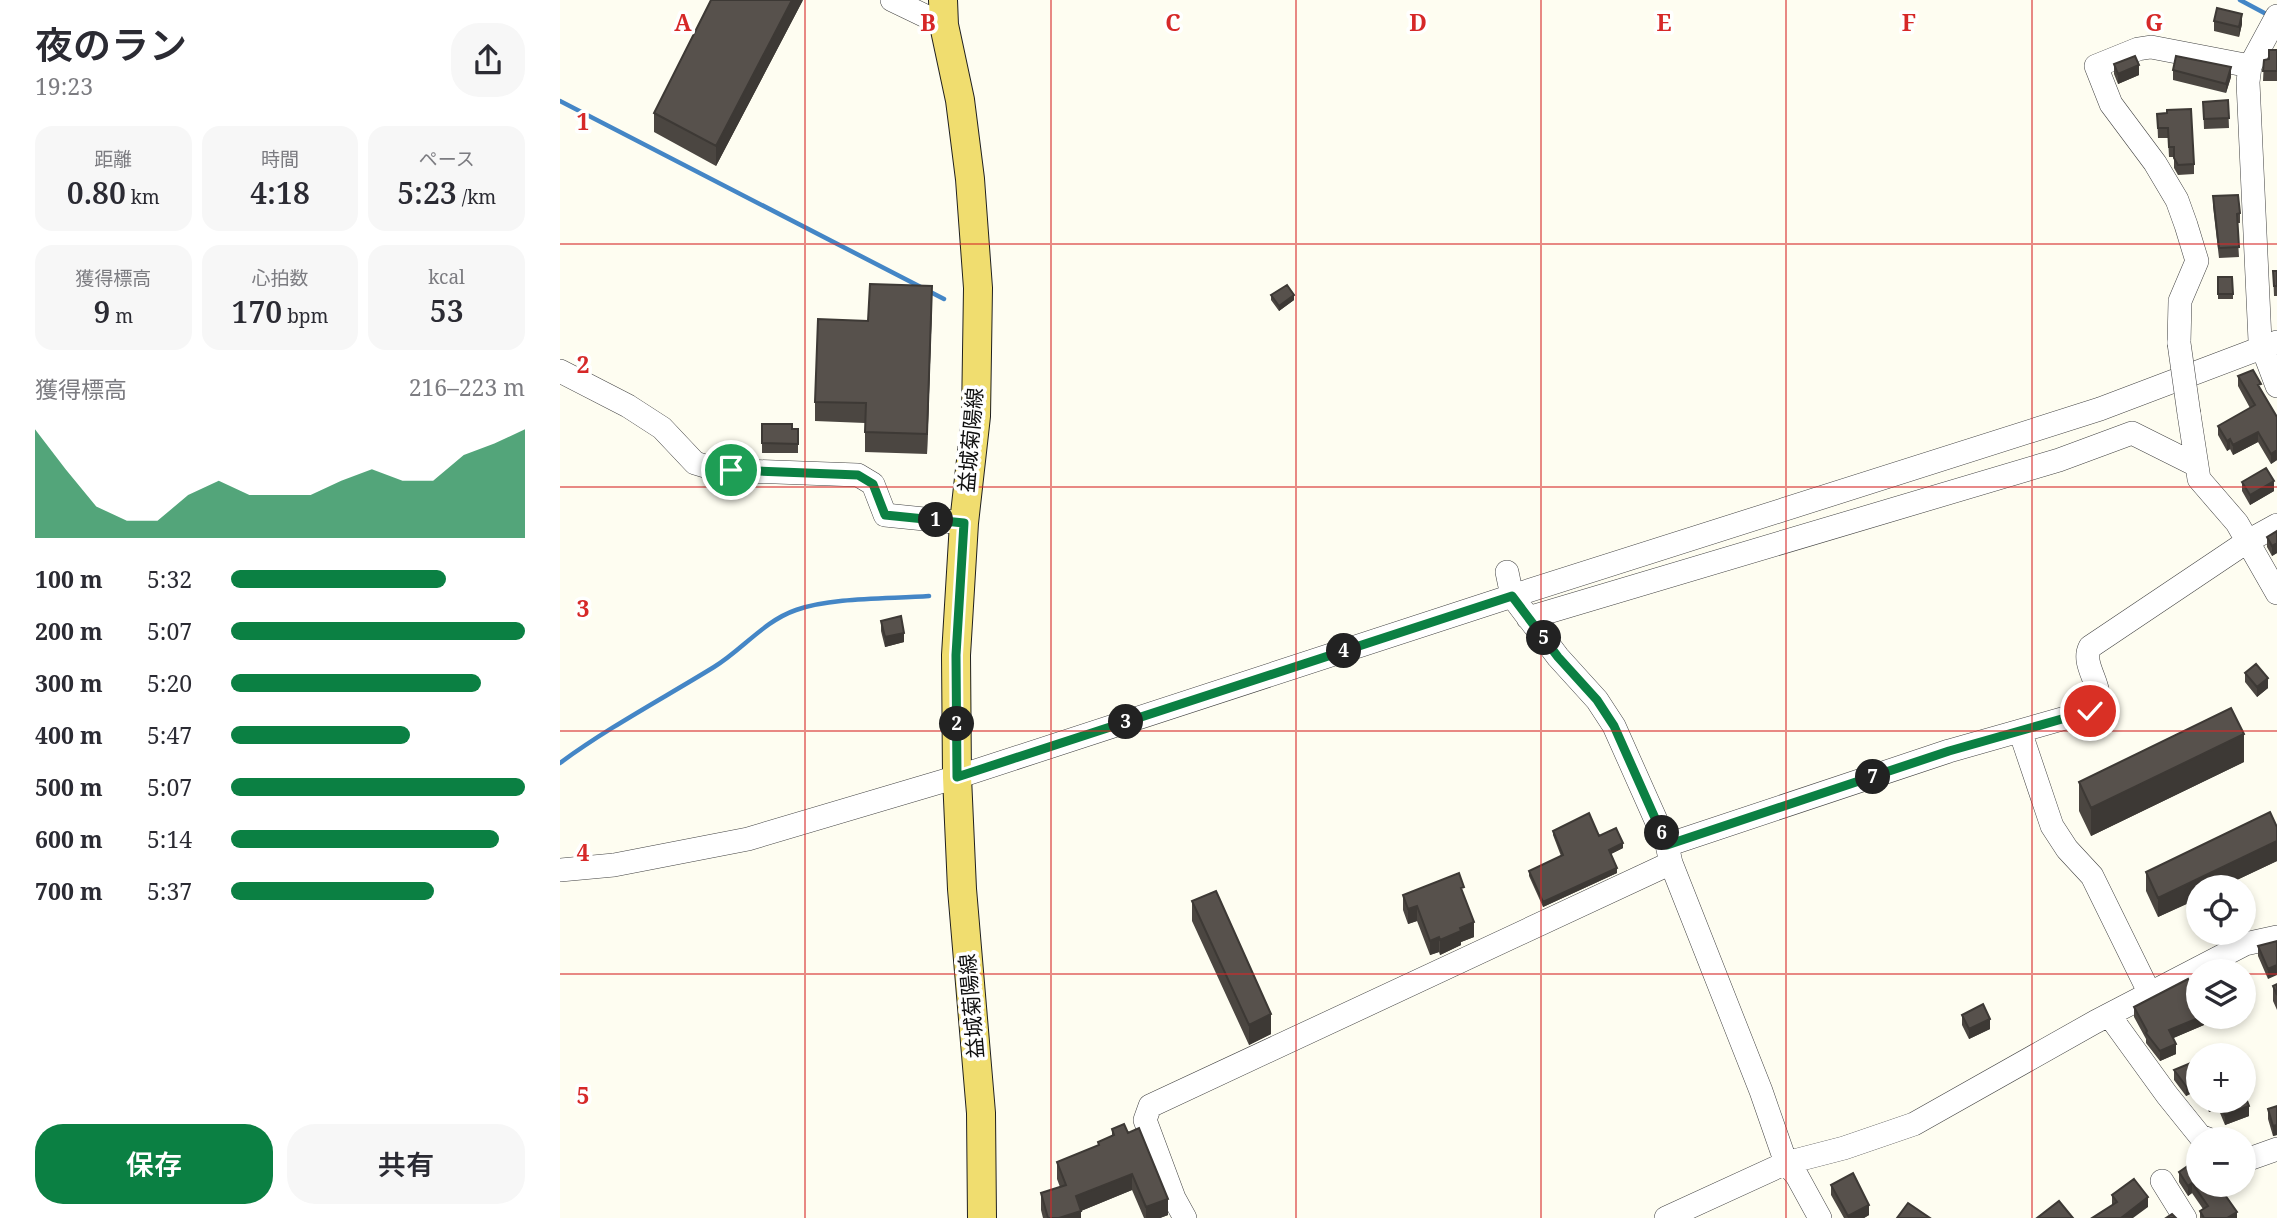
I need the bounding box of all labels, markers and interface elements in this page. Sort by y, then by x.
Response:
text: A [674,6,692,38]
text: B [920,6,936,38]
text: C [1165,6,1181,38]
text: D [1409,6,1427,38]
text: E [1656,6,1672,38]
text: F [1902,6,1916,38]
text: G [2145,6,2163,38]
text: 夜のラン [35,18,187,70]
button: share [451,23,525,97]
text: 19:23 [35,70,93,102]
text: 1 [577,105,590,137]
text: 距離 [94,146,132,172]
text: 時間 [261,146,299,172]
text: ペース [419,146,475,172]
text: 0.80 [67,172,126,213]
text: 4:18 [250,172,310,213]
text: 5:23 [397,172,457,213]
text: km [126,184,160,210]
text: /km [457,184,496,210]
text: kcal [428,264,465,290]
text: 獲得標高 [75,265,151,291]
text: 心拍数 [251,265,309,291]
text: 53 [430,290,464,331]
text: 9 [93,291,110,332]
text: 170 [232,291,282,332]
text: m [110,303,133,329]
text: bpm [282,303,328,329]
text: 2 [577,348,590,380]
text: 216–223 m [409,371,525,403]
text: 獲得標高 [35,373,127,405]
street label: 益城菊陽線 [951,386,989,493]
pin [701,440,761,500]
icon: arrive [712,451,750,489]
pin: 1 [918,503,954,538]
text: 1 [930,506,941,532]
text: 100 m [35,563,103,595]
text: 5:32 [147,563,192,595]
text: 3 [577,592,590,624]
text: 200 m [35,615,103,647]
text: 5:07 [147,615,192,647]
pin: 5 [1527,620,1562,656]
text: 5 [1538,624,1549,650]
pin: 4 [1326,634,1362,668]
text: 4 [1338,637,1349,663]
text: 300 m [35,667,103,699]
text: 5:20 [147,667,192,699]
pin [2060,681,2120,741]
icon: check [2071,692,2109,730]
pin: 3 [1108,704,1144,740]
pin: 2 [940,706,974,742]
text: 3 [1120,708,1131,734]
text: 2 [951,710,962,736]
text: 400 m [35,719,103,751]
text: 5:47 [147,719,192,751]
pin: 7 [1856,760,1890,794]
text: 7 [1867,763,1878,789]
text: 500 m [35,771,103,803]
text: 5:07 [147,771,192,803]
pin: 6 [1644,816,1680,850]
text: 6 [1656,819,1667,845]
text: 600 m [35,823,103,855]
text: 5:14 [147,823,192,855]
text: 4 [577,836,590,868]
text: 700 m [35,875,103,907]
text: 5:37 [147,875,192,907]
map controls [2186,875,2256,1197]
button: locate [2186,875,2256,945]
street label: 益城菊陽線 [952,953,990,1060]
button: layers [2186,959,2256,1029]
button: + [2186,1043,2256,1113]
text: 5 [577,1079,590,1111]
button: 保存 [35,1124,273,1204]
button: 共有 [287,1124,525,1204]
button: − [2186,1127,2256,1197]

